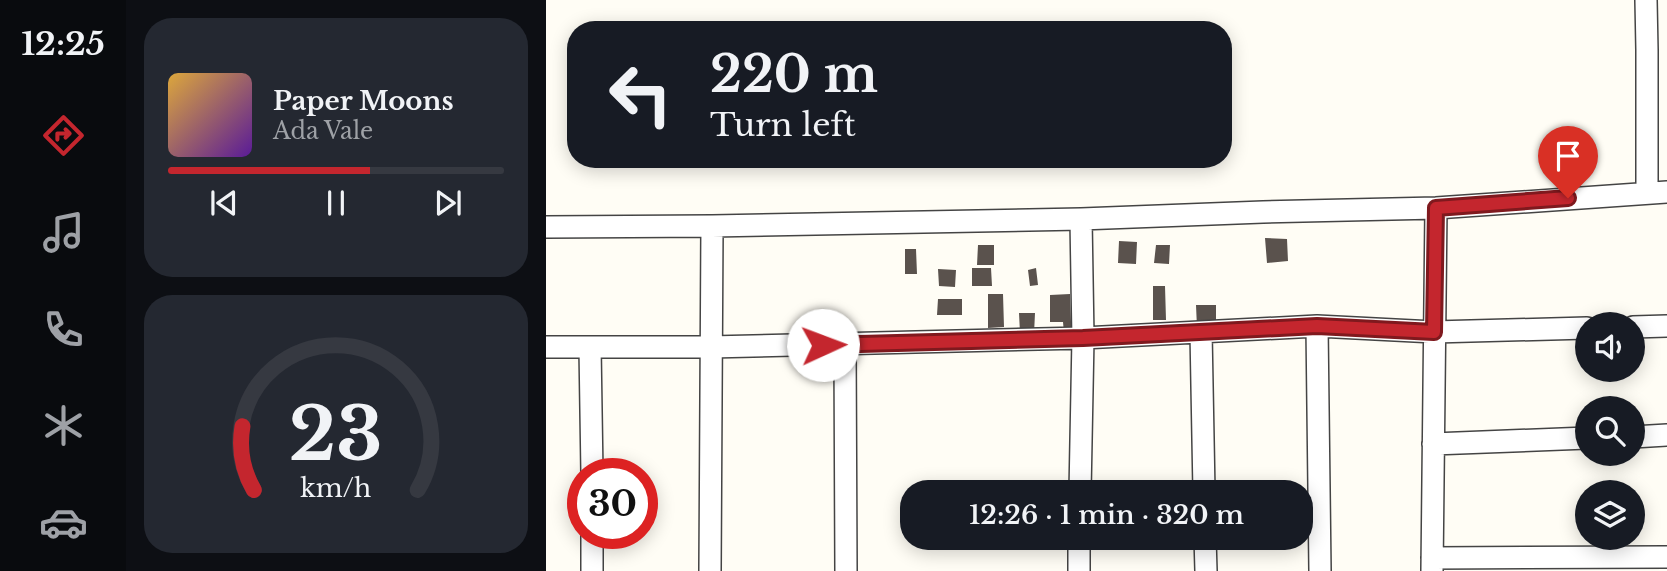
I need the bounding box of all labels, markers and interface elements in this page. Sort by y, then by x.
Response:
text: 12:25 [21,24,105,64]
text: 220 m [710,44,878,105]
icon: left [595,49,686,140]
text: Paper Moons [273,85,454,117]
text: Turn left [710,105,856,145]
icon: directions [39,111,88,160]
text: Ada Vale [273,117,373,145]
pin [1538,126,1598,198]
icon: arrive [1549,137,1587,175]
icon: previous [205,184,243,222]
icon: pause [317,184,355,222]
icon: next [429,184,467,222]
icon: music [39,208,88,257]
icon: phone [39,305,88,354]
position arrow [786,308,860,382]
map controls [1575,312,1645,550]
button: sound [1575,312,1645,382]
text: 23 [289,389,383,480]
button: search [1575,396,1645,466]
icon: climate [39,401,88,450]
speed limit sign: 30 [567,458,658,549]
text: km/h [301,473,371,504]
button: layers [1575,480,1645,550]
icon: car [39,498,88,547]
text: 12:26 · 1 min · 320 m [969,499,1244,531]

